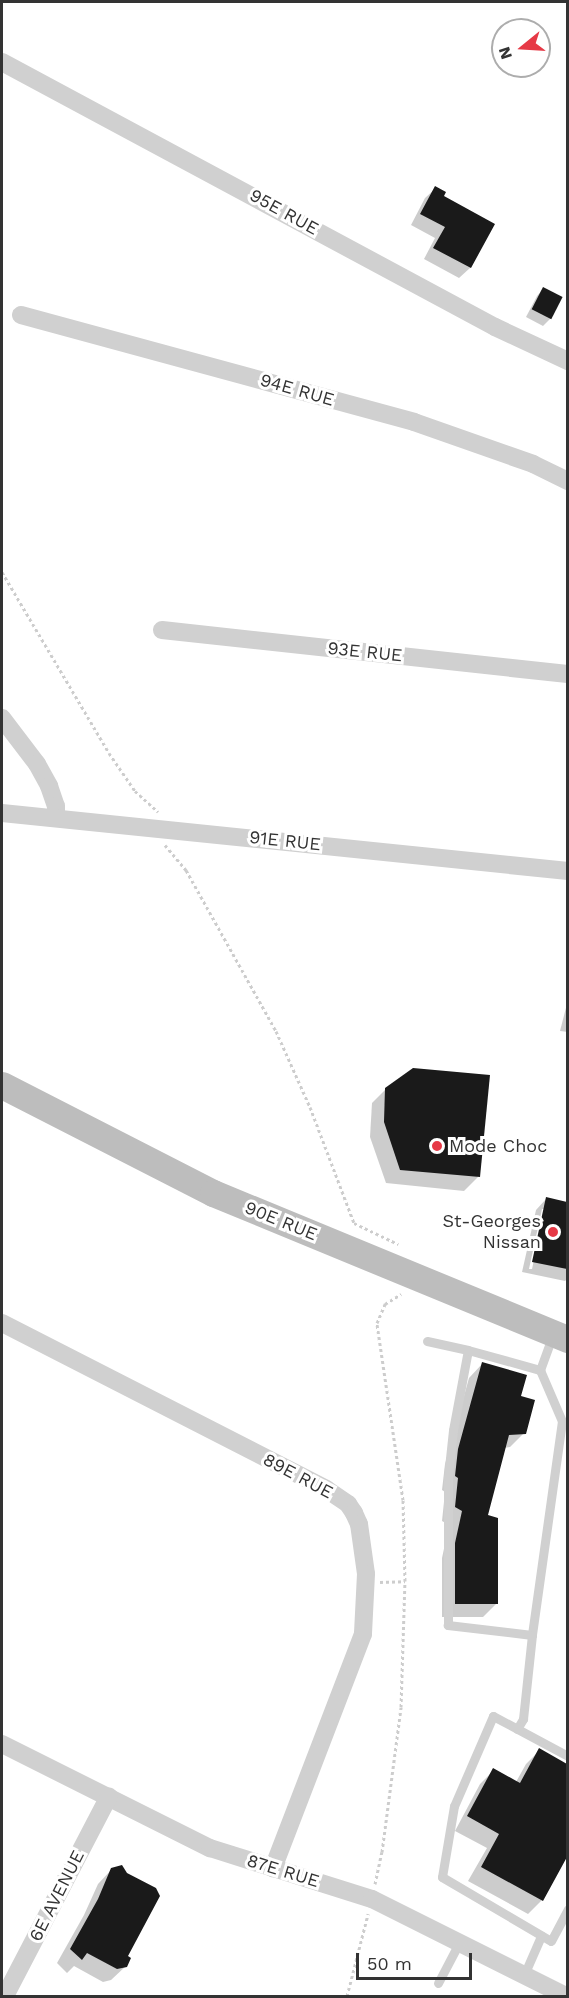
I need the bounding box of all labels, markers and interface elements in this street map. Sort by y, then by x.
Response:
north arrow [491,18,551,78]
text: N [494,45,516,62]
street label: 95E RUE [246,184,322,240]
street label: 94E RUE [258,369,336,411]
street label: 93E RUE [327,637,403,667]
street label: 91E RUE [248,826,322,856]
place label: Mode Choc [449,1135,547,1157]
marker: Mode Choc [430,1139,444,1153]
street label: 90E RUE [242,1197,320,1245]
place label: St-Georges Nissan [442,1211,541,1254]
marker: St-Georges Nissan [546,1225,560,1239]
street label: 89E RUE [259,1449,337,1503]
street label: 6E AVENUE [25,1847,89,1945]
street label: 87E RUE [244,1850,322,1892]
scale bar [359,1941,474,1979]
text: 50 m [367,1953,412,1974]

